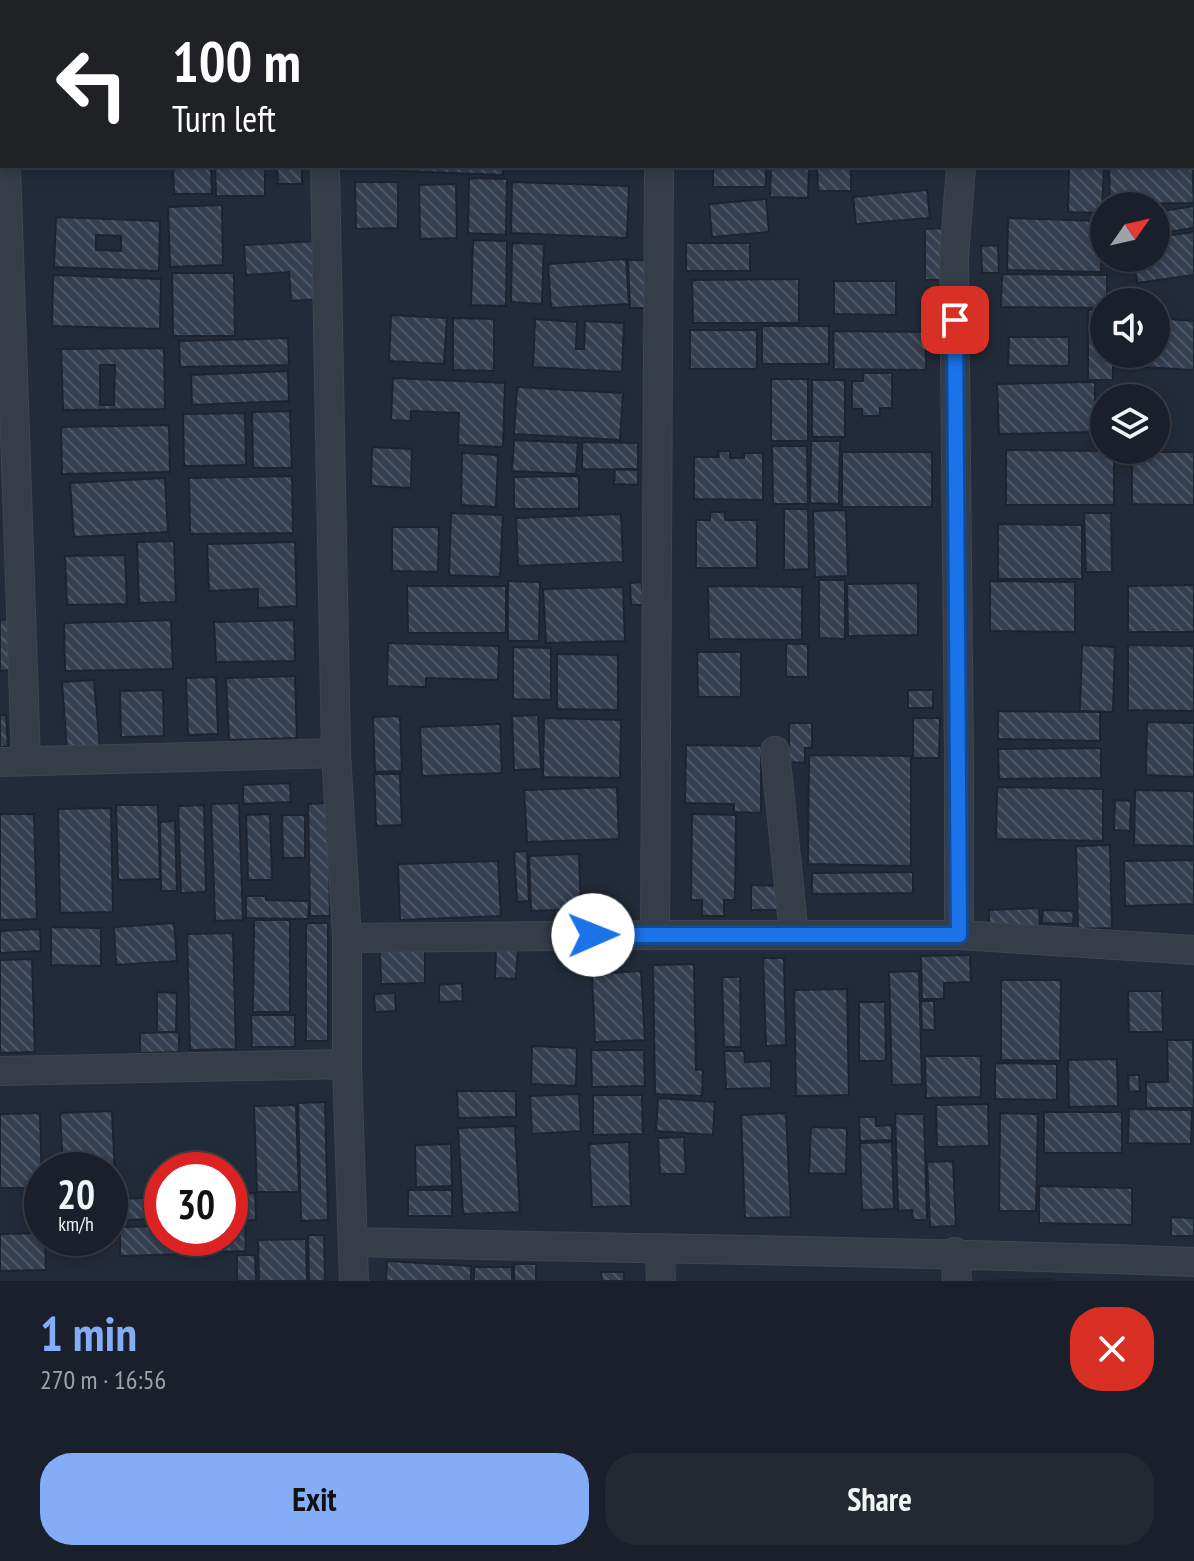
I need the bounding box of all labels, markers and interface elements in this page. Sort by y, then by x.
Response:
text: 100 m [172,25,301,97]
icon: left [40,32,144,136]
text: Turn left [172,95,276,142]
north arrow [1090,192,1170,272]
map controls [1090,192,1170,464]
pin [921,286,989,354]
button: sound [1090,288,1170,368]
icon: arrive [933,298,977,342]
button: layers [1090,384,1170,464]
position arrow [551,893,635,977]
speed limit sign: 30 [144,1152,248,1256]
text: 20 [57,1168,95,1220]
text: km/h [58,1211,94,1237]
text: 1 min [40,1302,137,1364]
button: close [1070,1307,1154,1391]
text: 270 m · 16:56 [40,1363,166,1396]
button: Exit [40,1453,589,1545]
button: Share [605,1453,1154,1545]

